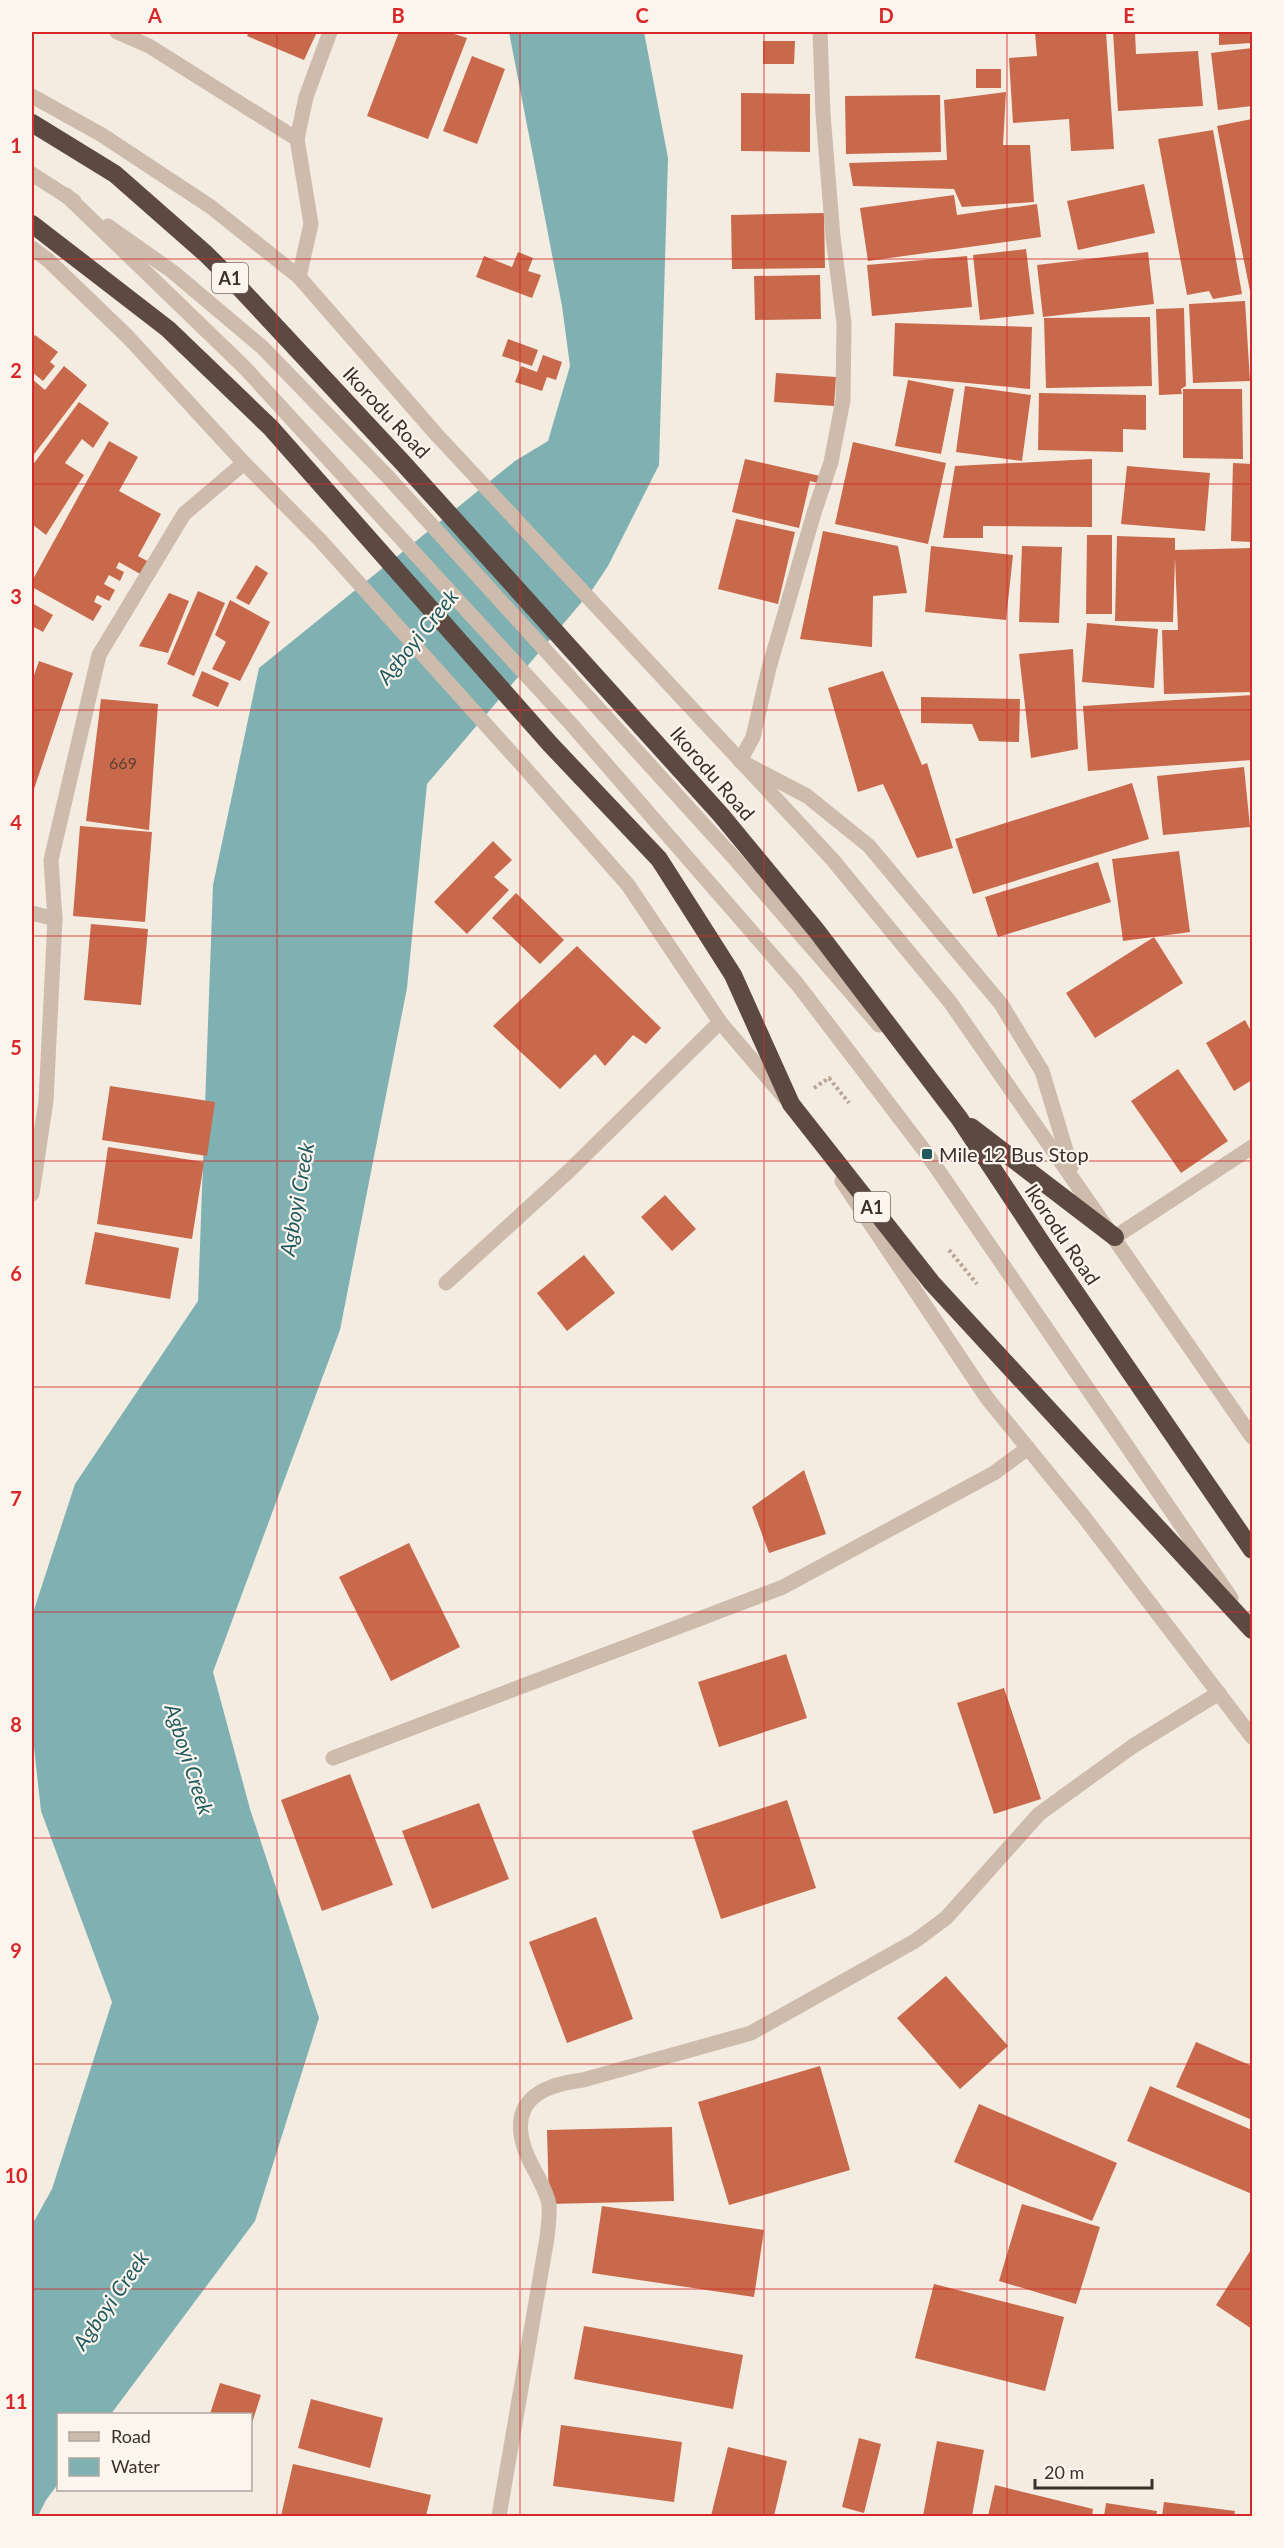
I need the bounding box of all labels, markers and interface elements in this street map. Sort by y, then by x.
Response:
text: A [147,3,162,27]
text: B [391,3,405,27]
text: C [635,3,649,27]
text: D [878,3,894,27]
text: E [1123,3,1135,27]
text: 1 [10,133,22,157]
road number: A1 [212,263,248,293]
text: 2 [10,358,22,382]
street label: Ikorodu Road [339,361,435,463]
water label: Agboyi Creek [371,583,463,689]
text: 3 [10,584,22,608]
street label: Ikorodu Road [666,721,760,825]
house number: 669 [109,753,137,772]
text: 4 [10,810,22,834]
text: 5 [10,1035,22,1059]
water label: Agboyi Creek [274,1139,318,1259]
place label: Mile 12 Bus Stop [939,1142,1089,1166]
marker: Mile 12 Bus Stop [920,1147,934,1161]
street label: Ikorodu Road [1021,1179,1105,1289]
road number: A1 [854,1192,890,1222]
text: 6 [10,1261,22,1285]
text: 7 [10,1486,22,1510]
water label: Agboyi Creek [160,1700,220,1818]
text: 8 [10,1712,22,1736]
text: 9 [10,1938,22,1962]
text: 10 [4,2163,28,2187]
water label: Agboyi Creek [66,2245,154,2355]
text: 11 [4,2389,28,2413]
legend [57,2413,252,2491]
text: Road [111,2425,151,2447]
scale bar [1035,2452,1152,2490]
text: Water [111,2455,160,2477]
text: 20 m [1044,2461,1084,2483]

